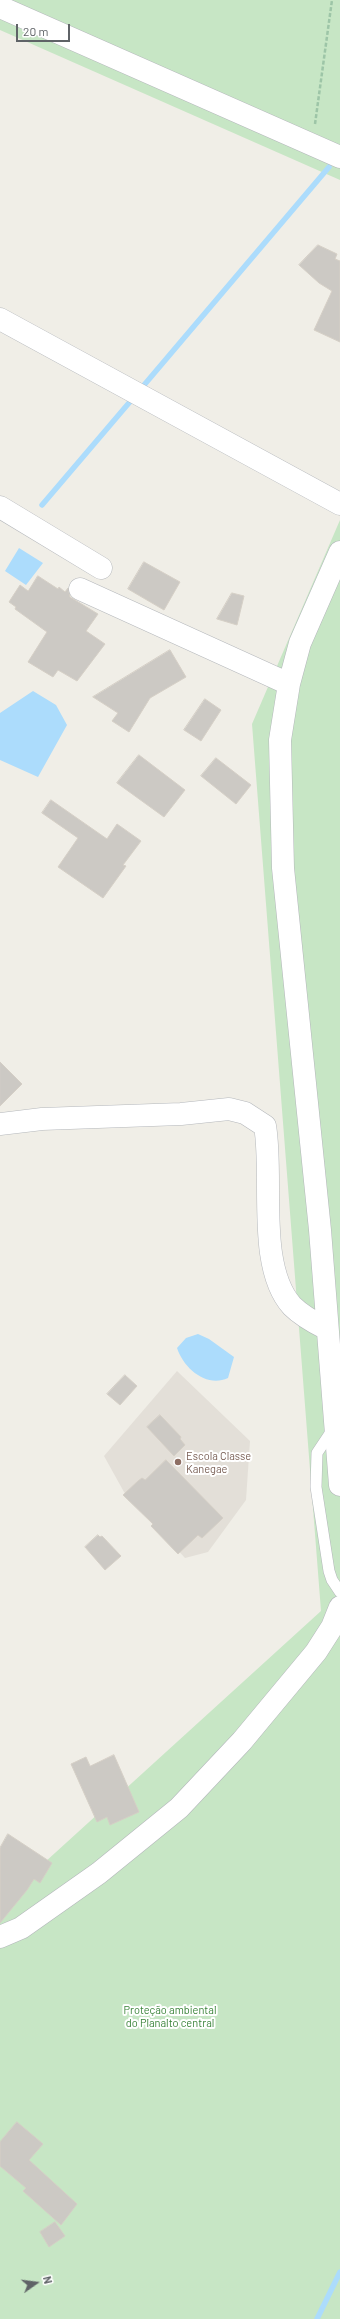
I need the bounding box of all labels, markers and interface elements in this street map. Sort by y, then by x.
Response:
scale bar [18,16,72,42]
text: 20 m [23,24,49,38]
place label: Escola Classe Kanegae [186,1449,251,1475]
marker: Escola Classe Kanegae [173,1457,183,1467]
park label: Proteção ambiental do Planalto central [123,2003,217,2029]
north arrow [16,2263,56,2303]
text: N [41,2275,55,2285]

